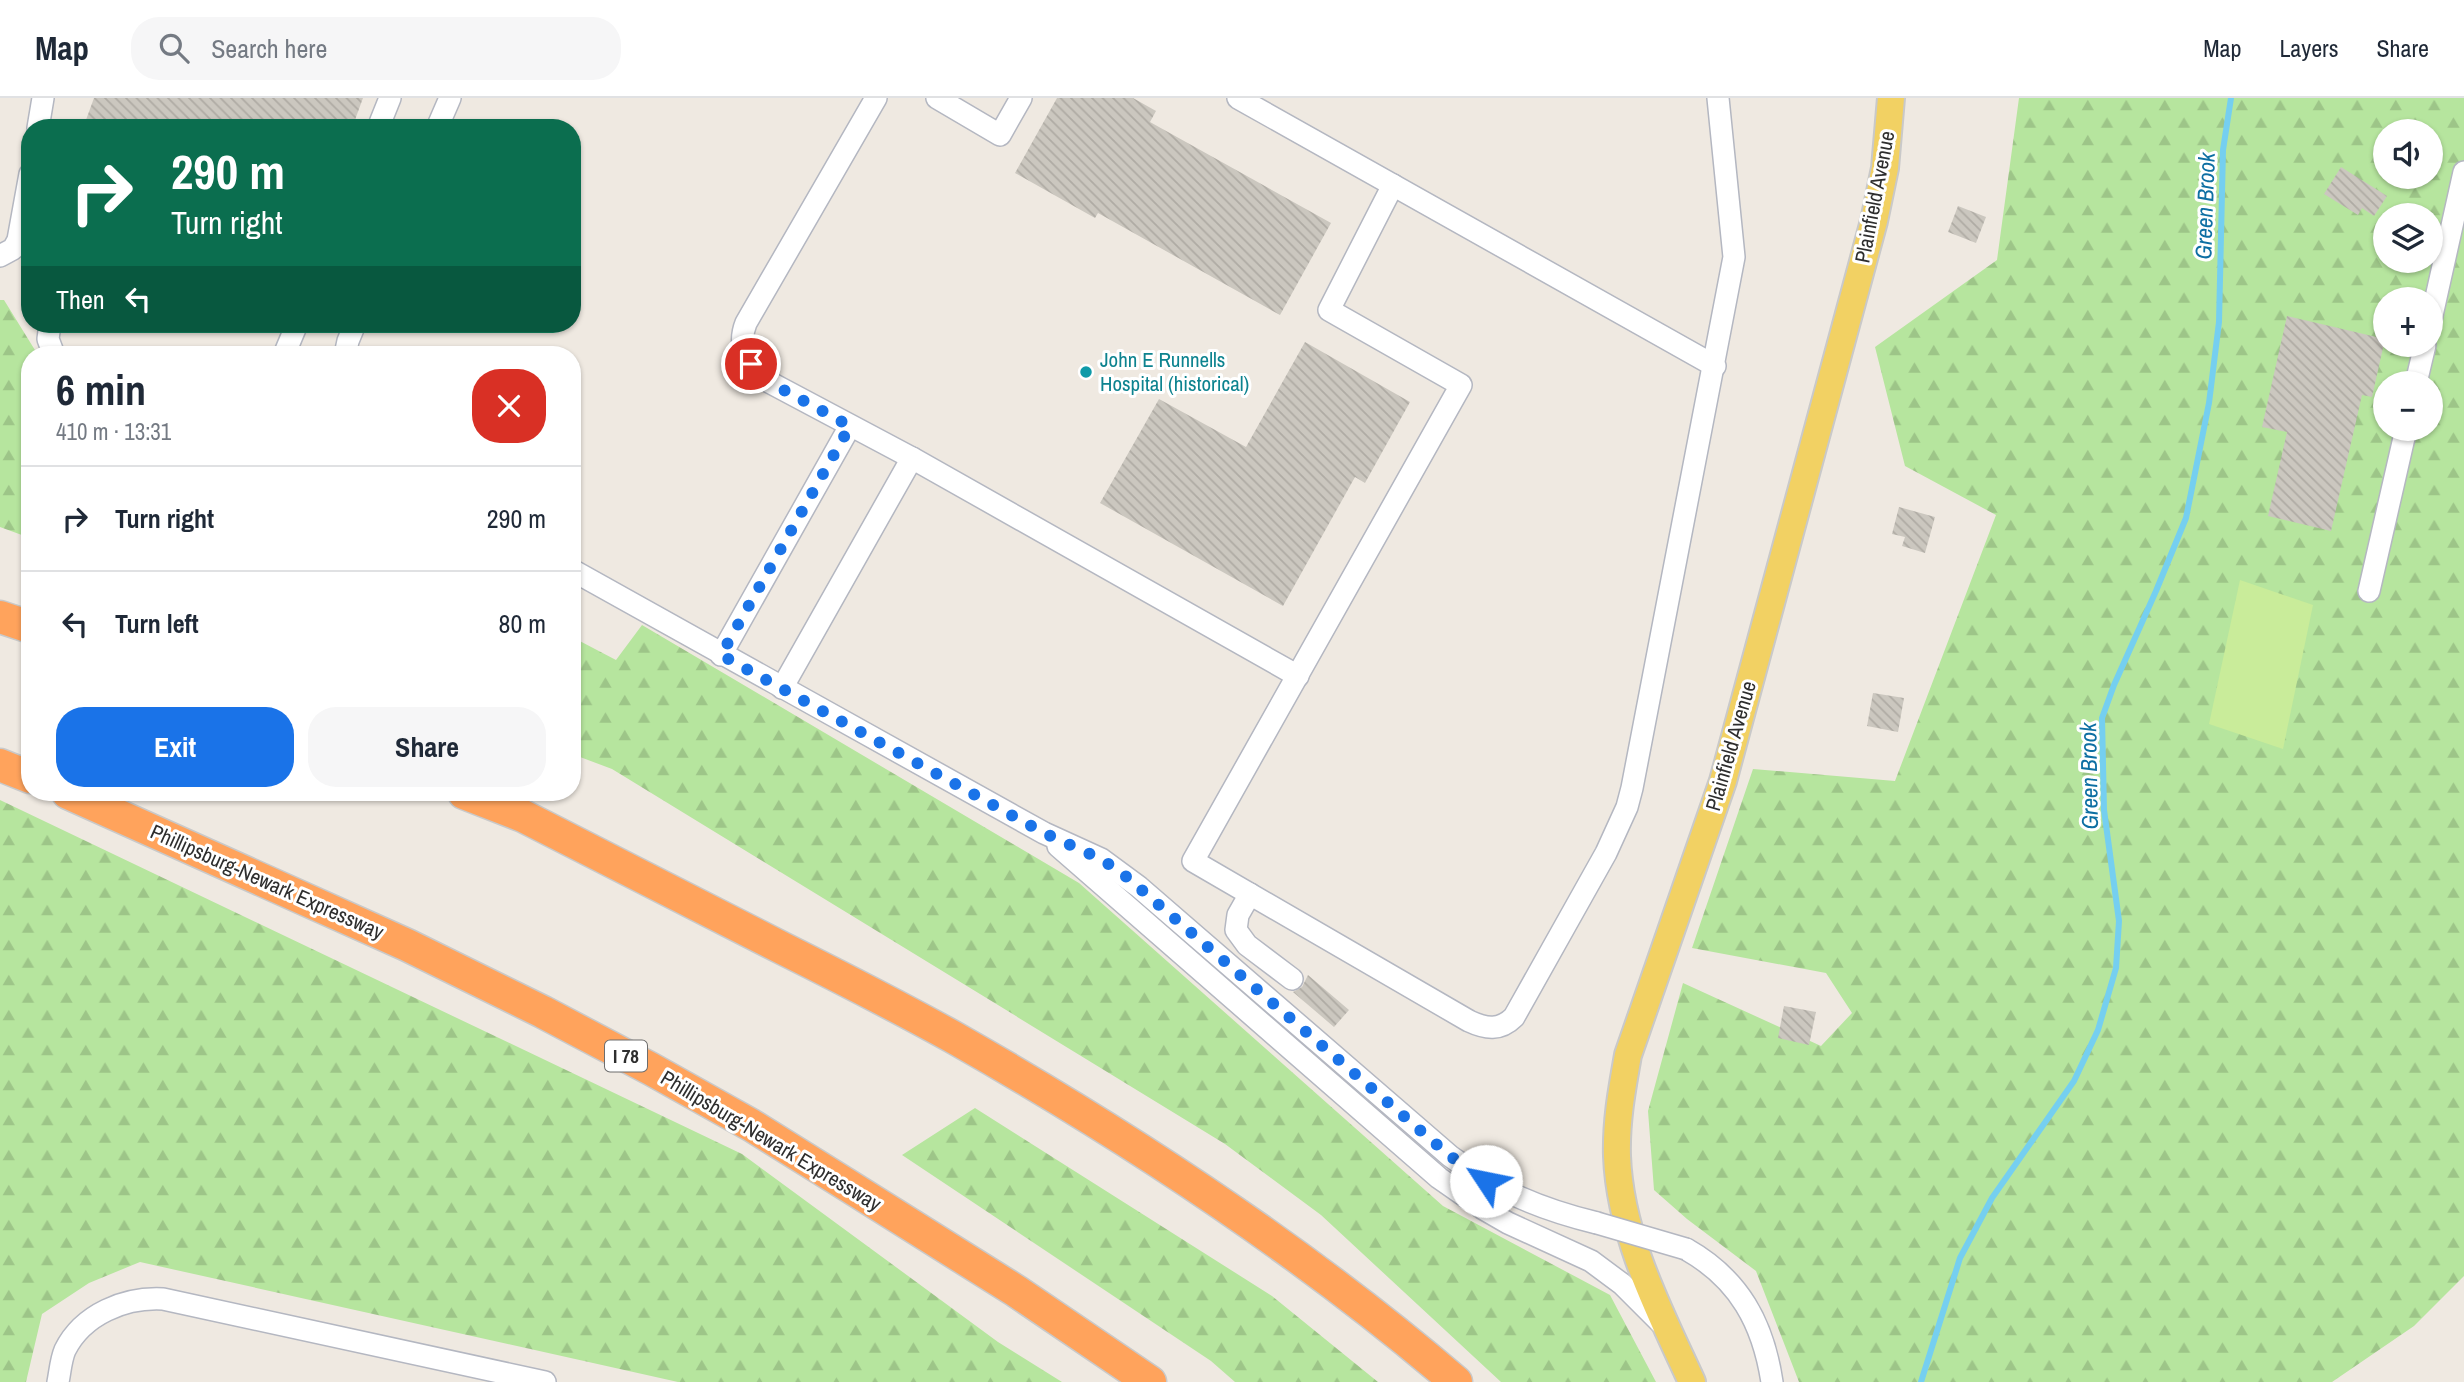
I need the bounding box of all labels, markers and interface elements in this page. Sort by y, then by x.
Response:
search box [131,17,621,80]
text: Map [35,26,89,70]
icon: search [155,29,193,67]
text: Search here [211,31,327,66]
text: Map [2203,32,2241,64]
text: Layers [2279,32,2338,64]
text: Share [2376,32,2429,64]
map controls [2373,119,2443,441]
button: sound [2373,119,2443,189]
street label: Plainfield Avenue [1848,128,1902,265]
text: 290 m [171,138,285,204]
icon: right [56,147,147,238]
water label: Green Brook [2187,150,2222,260]
text: Turn right [171,201,283,244]
button: layers [2373,203,2443,273]
icon: left [119,280,157,318]
text: Then [56,282,105,317]
button: + [2373,287,2443,357]
pin [721,334,781,394]
icon: arrive [732,345,770,383]
place label: John E Runnells Hospital (historical) [1100,345,1249,398]
text: 6 min [56,362,146,418]
marker: John E Runnells Hospital (historical) [1078,364,1094,380]
button: close [472,369,546,443]
button: − [2373,371,2443,441]
text: 410 m · 13:31 [56,416,171,447]
icon: right [56,500,94,538]
text: Turn right [115,501,214,536]
text: 290 m [487,501,546,536]
icon: left [56,605,94,643]
text: Turn left [115,606,199,641]
text: 80 m [499,606,546,641]
street label: Plainfield Avenue [1698,678,1763,814]
button: Exit [56,707,294,787]
button: Share [308,707,546,787]
water label: Green Brook [2072,721,2105,830]
street label: Phillipsburg-Newark Expressway [146,817,389,946]
road number: I 78 [605,1040,647,1072]
street label: Phillipsburg-Newark Expressway [656,1063,887,1218]
position arrow [1449,1144,1523,1218]

